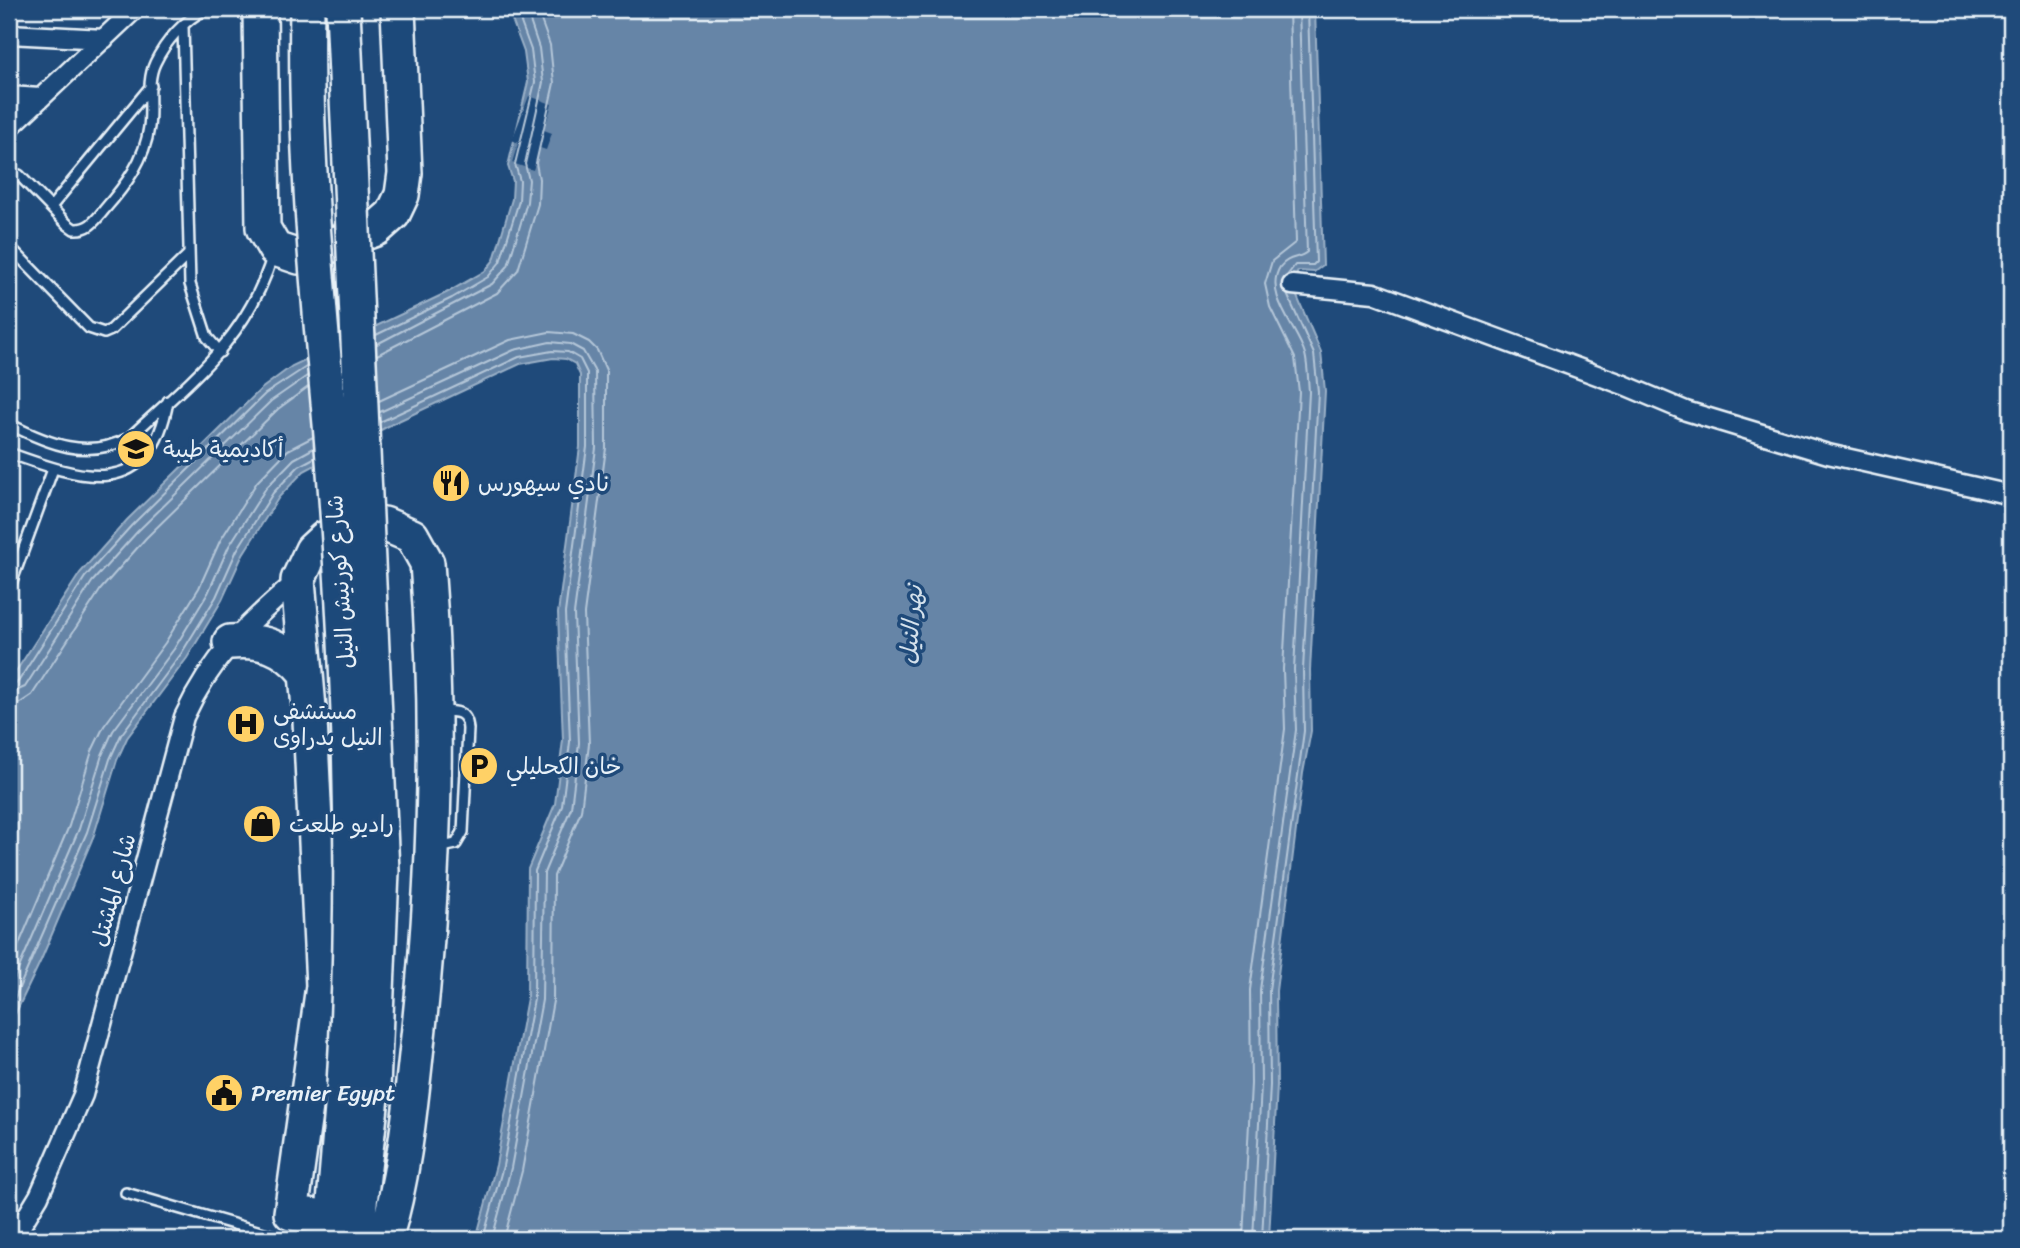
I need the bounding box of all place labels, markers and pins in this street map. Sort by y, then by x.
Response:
school or university icon: أكاديمية طيبة [115,428,157,470]
place label: أكاديمية طيبة [163,429,284,470]
restaurant icon: نادي سيهورس [430,462,472,504]
place label: نادي سيهورس [478,463,609,504]
place label: مستشفى النيل بدراوى [273,691,383,758]
hospital icon: مستشفى النيل بدراوى [225,703,267,745]
parking icon: خان الكحليلي [458,745,500,787]
place label: خان الكحليلي [506,746,622,787]
shop icon: راديو طلعت [241,803,283,845]
place label: راديو طلعت [289,804,394,845]
public building icon: Premier Egypt [203,1072,245,1114]
place label: Premier Egypt [251,1073,395,1114]

